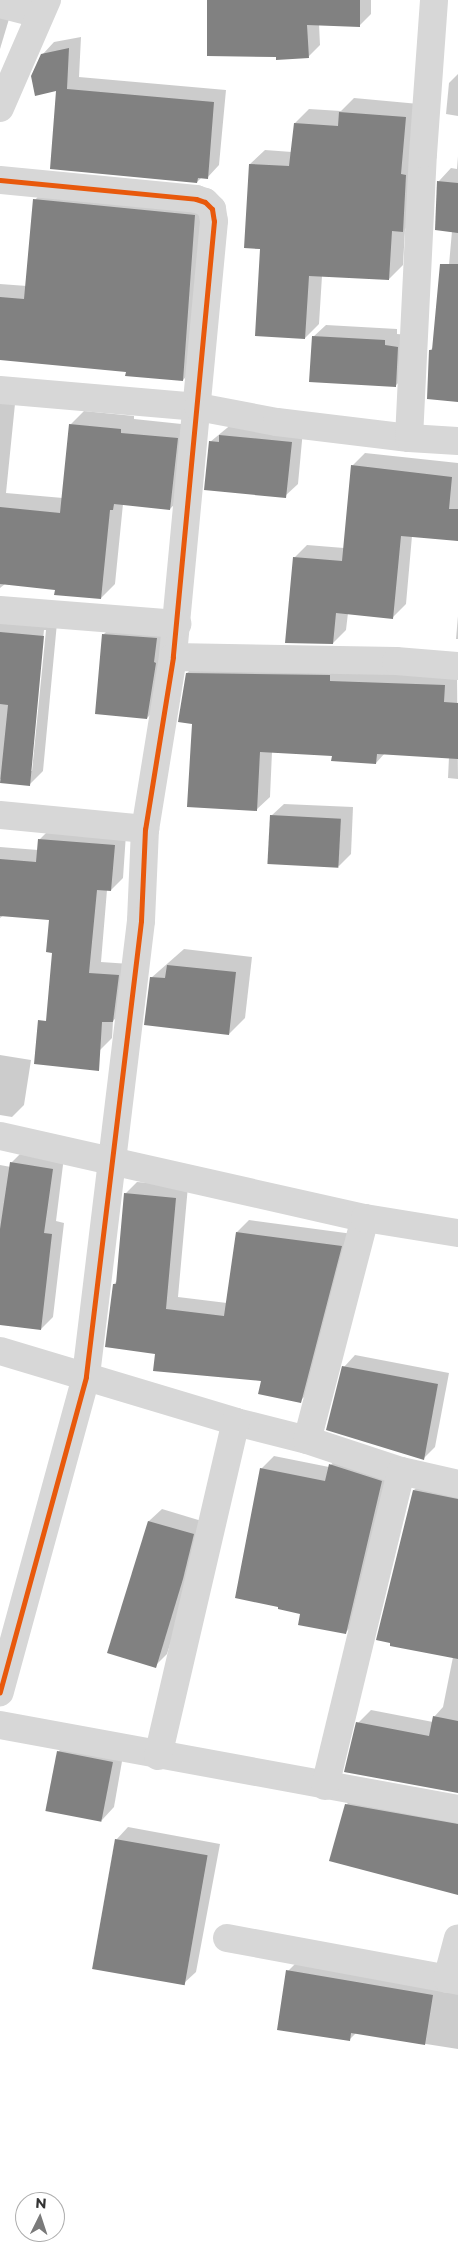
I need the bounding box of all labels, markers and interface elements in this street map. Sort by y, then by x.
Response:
north arrow [15,2192,65,2242]
text: N [35,2194,47,2212]

